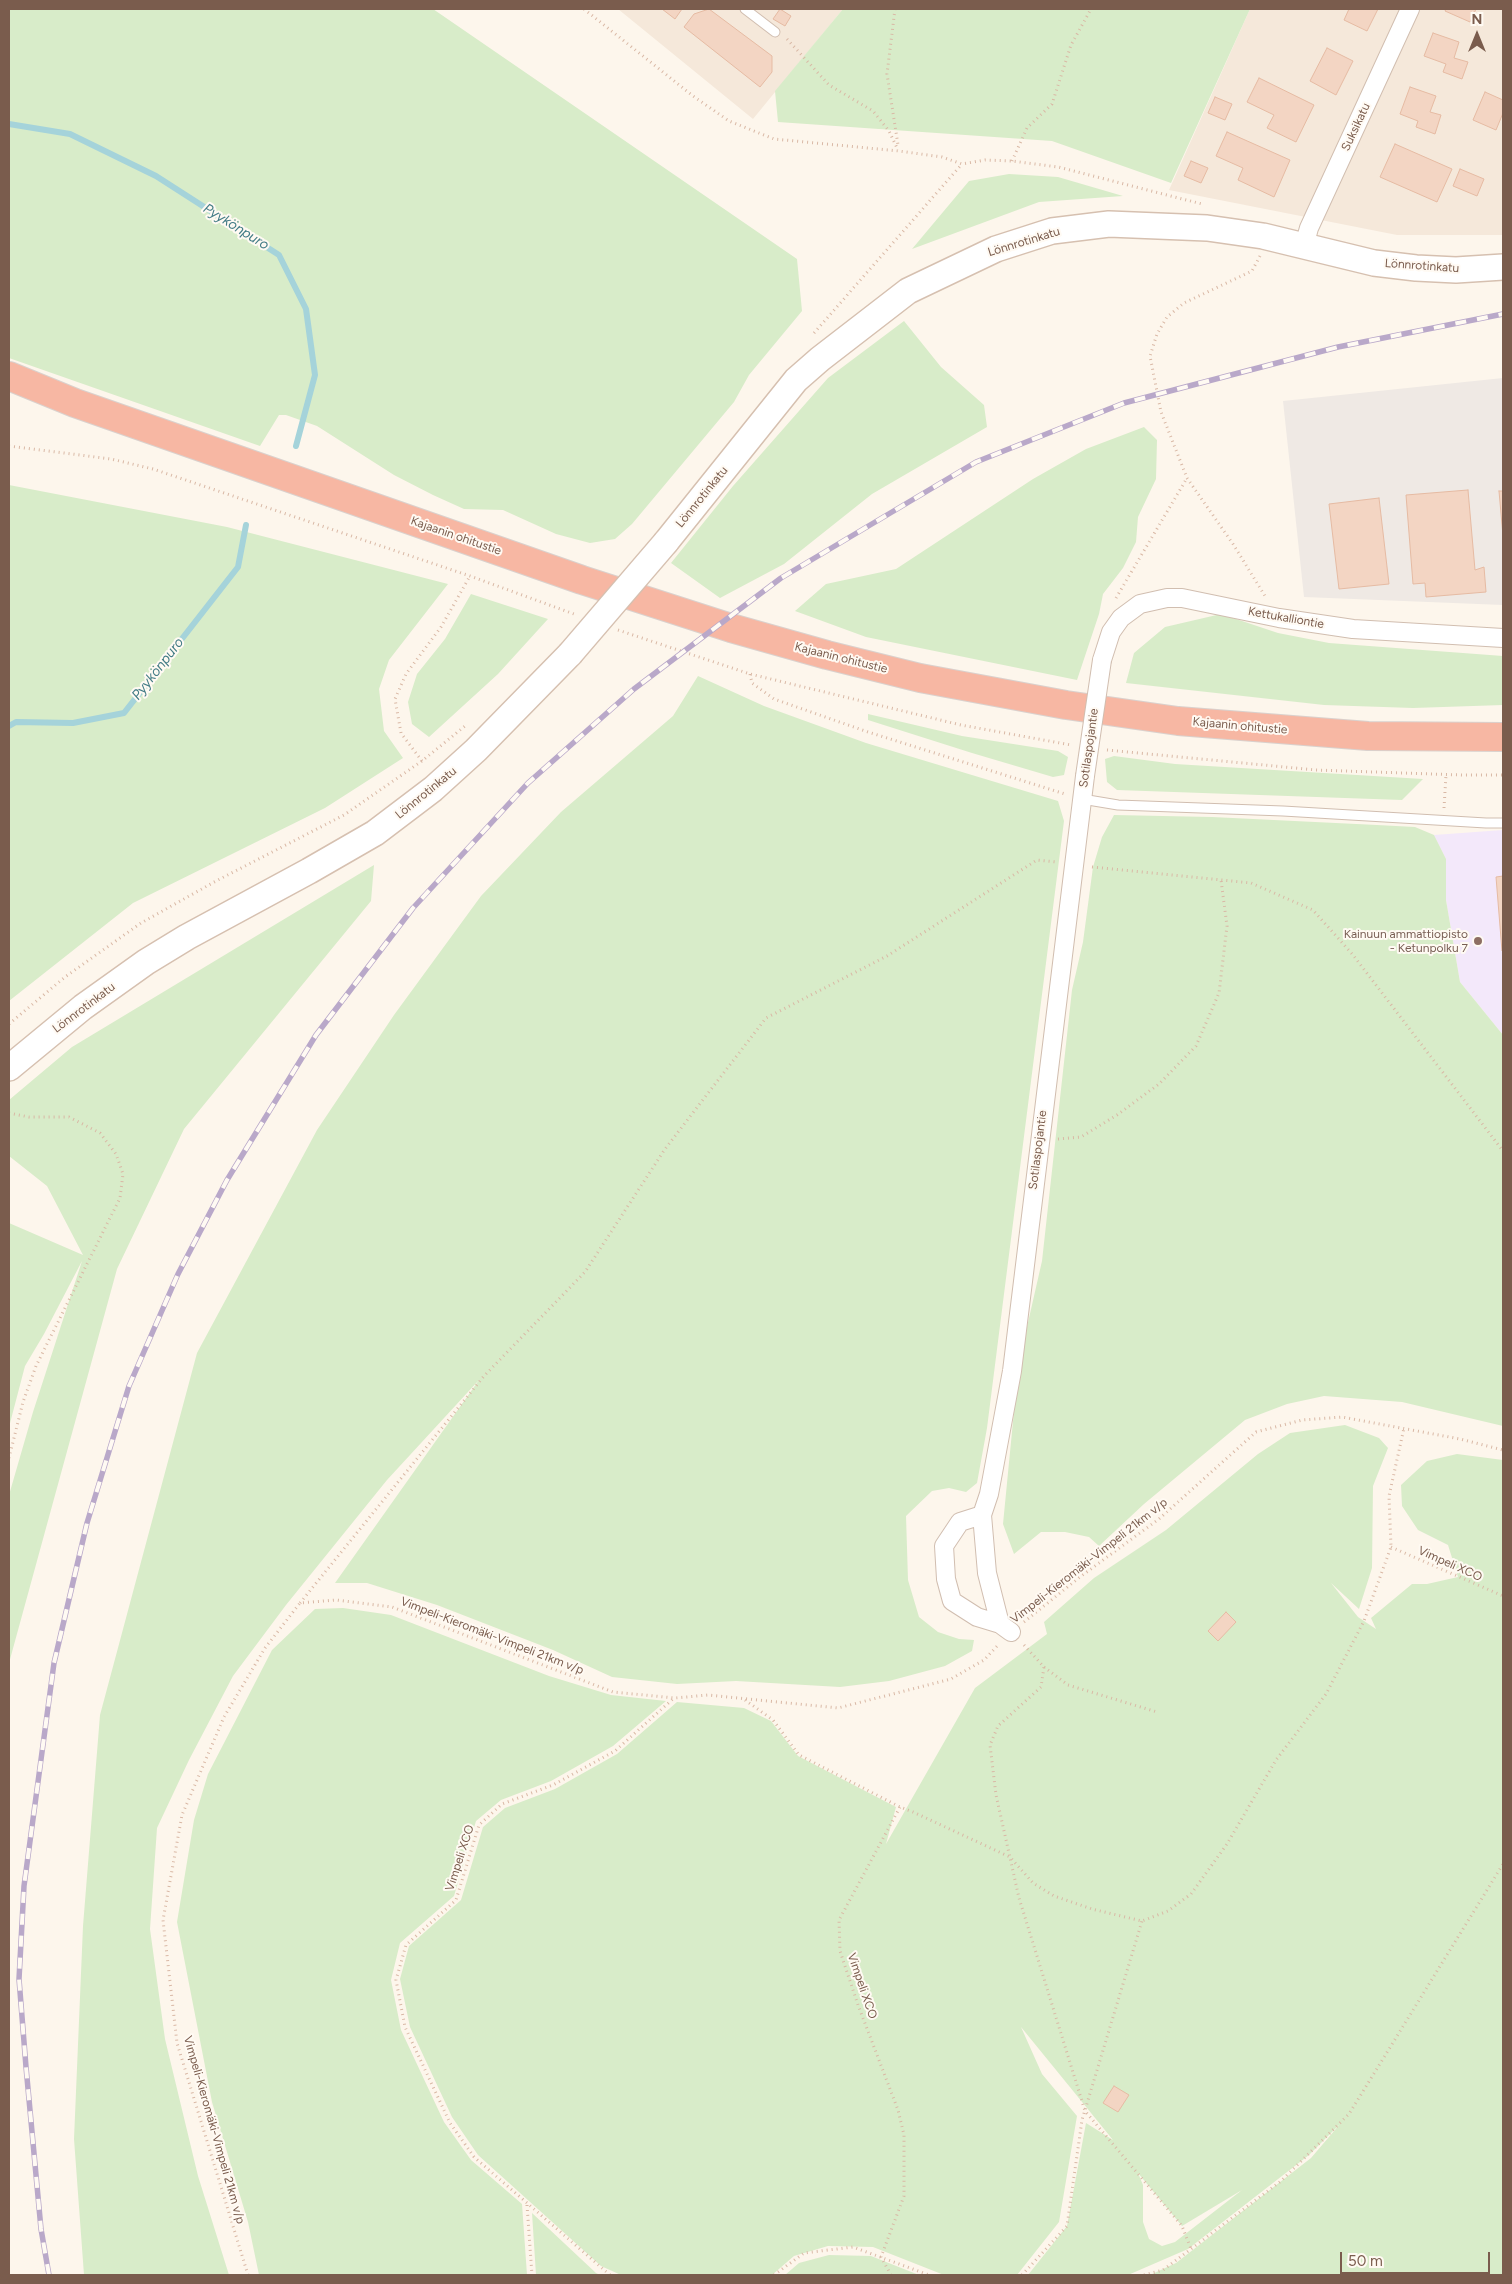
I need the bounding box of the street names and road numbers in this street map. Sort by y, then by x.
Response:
street label: Suksikatu [1339,101,1373,153]
street label: Lönnrotinkatu [986,224,1062,260]
street label: Lönnrotinkatu [1384,256,1460,276]
street label: Lönnrotinkatu [673,463,731,531]
street label: Kajaanin ohitustie [409,514,503,558]
street label: Kettukalliontie [1247,604,1325,632]
street label: Kajaanin ohitustie [793,640,889,676]
street label: Sotilaspojantie [1076,707,1102,789]
street label: Kajaanin ohitustie [1192,715,1288,737]
street label: Lönnrotinkatu [392,764,460,822]
street label: Lönnrotinkatu [50,980,118,1036]
street label: Sotilaspojantie [1026,1109,1050,1191]
street label: Vimpeli-Kieromäki-Vimpeli 21km v/p [1008,1495,1170,1627]
street label: Vimpeli XCO [1416,1543,1484,1585]
street label: Vimpeli-Kieromäki-Vimpeli 21km v/p [398,1594,586,1678]
street label: Vimpeli XCO [443,1823,477,1893]
street label: Vimpeli XCO [844,1951,880,2021]
street label: Vimpeli-Kieromäki-Vimpeli 21km v/p [180,2034,248,2226]

